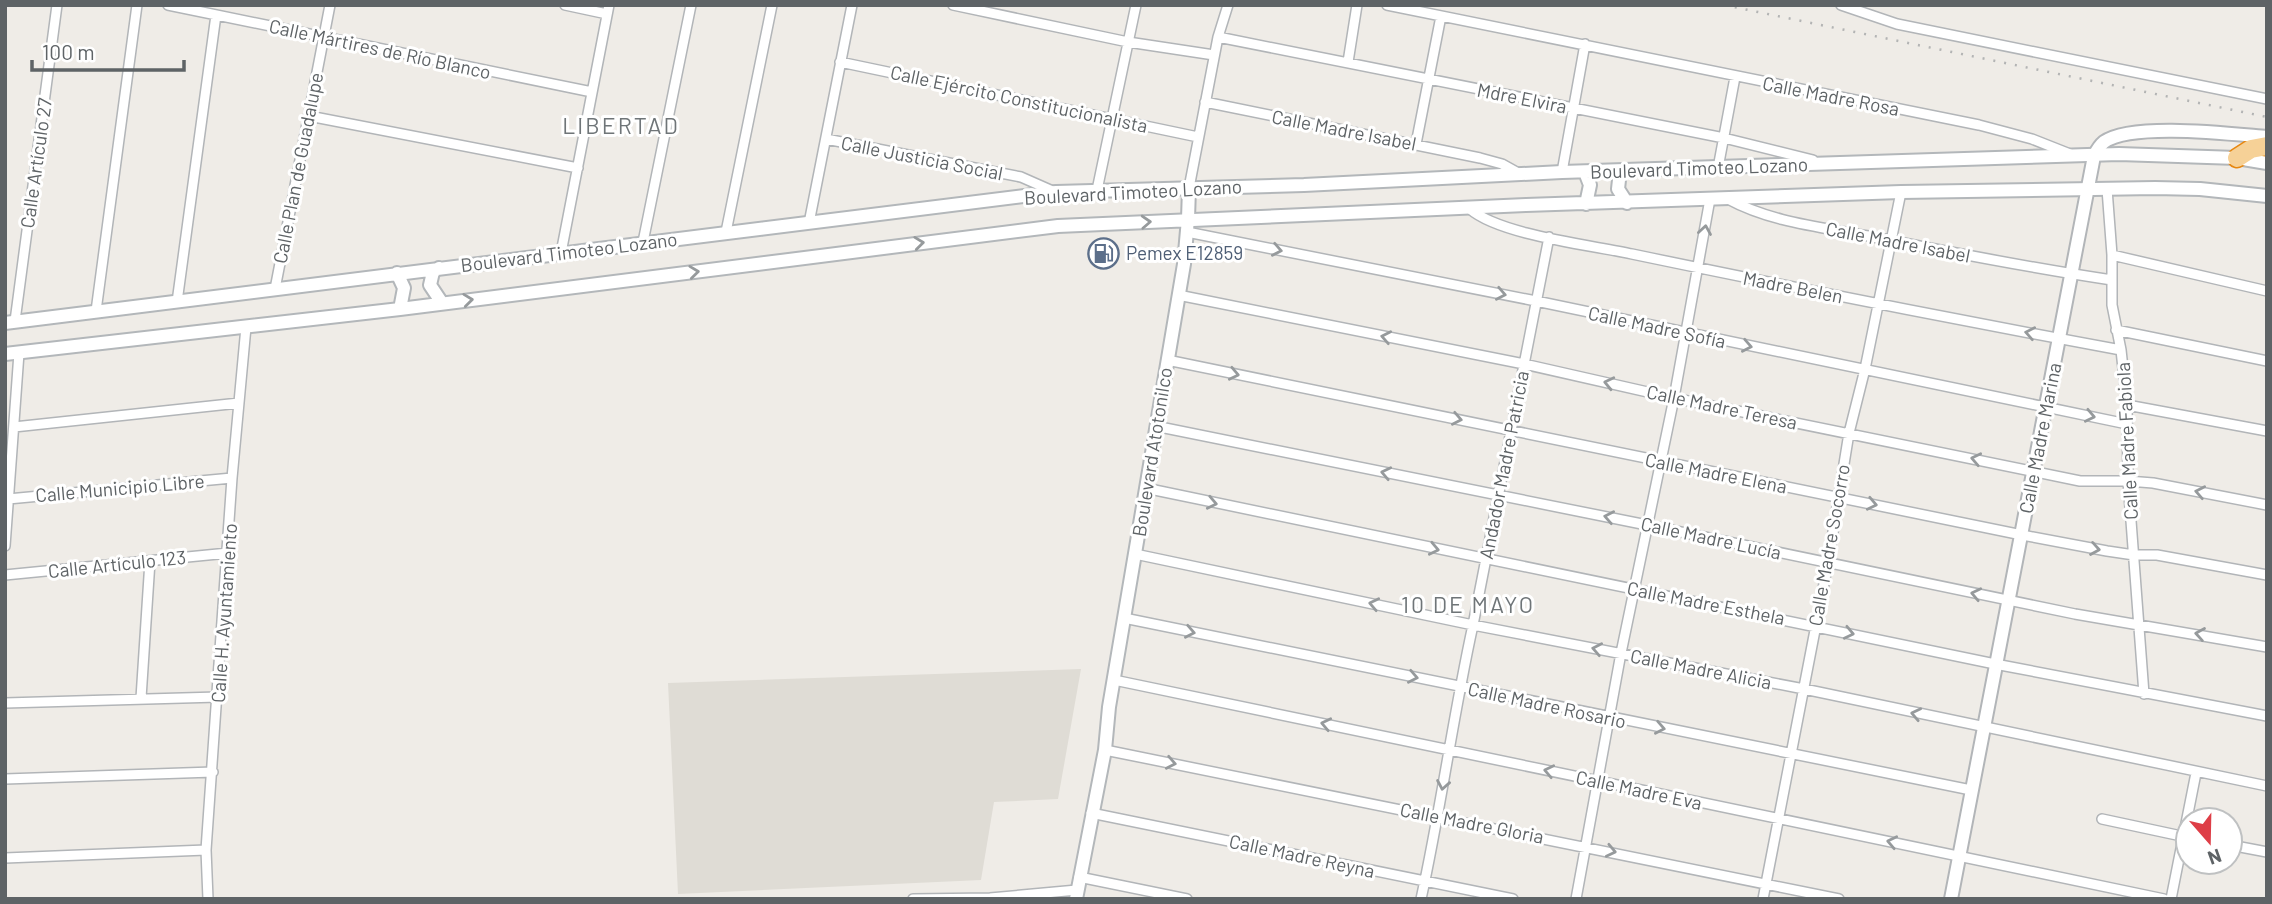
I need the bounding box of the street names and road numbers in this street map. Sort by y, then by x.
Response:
street label: Calle Mártires de Río Blanco [267,14,493,83]
street label: Calle Ejército Constitucionalista [888,60,1150,137]
street label: Calle Plan de Guadalupe [268,70,327,265]
street label: Calle Madre Rosa [1761,71,1901,120]
street label: Mdre Elvira [1475,78,1569,117]
street label: Calle Artículo 27 [15,96,56,229]
street label: Calle Madre Isabel [1270,104,1418,155]
street label: Calle Justicia Social [839,131,1005,184]
street label: Boulevard Timoteo Lozano [1590,152,1808,183]
street label: Boulevard Timoteo Lozano [1023,174,1242,209]
street label: Calle Madre Isabel [1824,216,1972,267]
street label: Boulevard Timoteo Lozano [459,227,679,276]
street label: Madre Belen [1741,266,1845,307]
street label: Calle Madre Sofía [1586,301,1728,352]
street label: Calle Madre Marina [2014,361,2065,515]
street label: Calle Madre Fabiola [2111,362,2142,520]
street label: Boulevard Atotonilco [1127,366,1176,538]
street label: Andador Madre Patricia [1474,369,1533,561]
street label: Calle Madre Teresa [1645,379,1800,434]
street label: Calle Madre Elena [1643,447,1789,498]
street label: Calle Madre Socorro [1803,462,1854,628]
street label: Calle Municipio Libre [34,469,206,506]
street label: Calle Madre Lucía [1639,511,1783,564]
street label: Calle H. Ayuntamiento [206,522,241,704]
street label: Calle Artículo 123 [47,545,187,582]
street label: Calle Madre Esthela [1625,576,1787,629]
street label: Calle Madre Alicia [1629,644,1774,693]
street label: Calle Madre Rosario [1466,677,1628,733]
street label: Calle Madre Eva [1574,765,1704,814]
street label: Calle Madre Gloria [1398,797,1546,848]
street label: Calle Madre Reyna [1227,829,1377,882]

